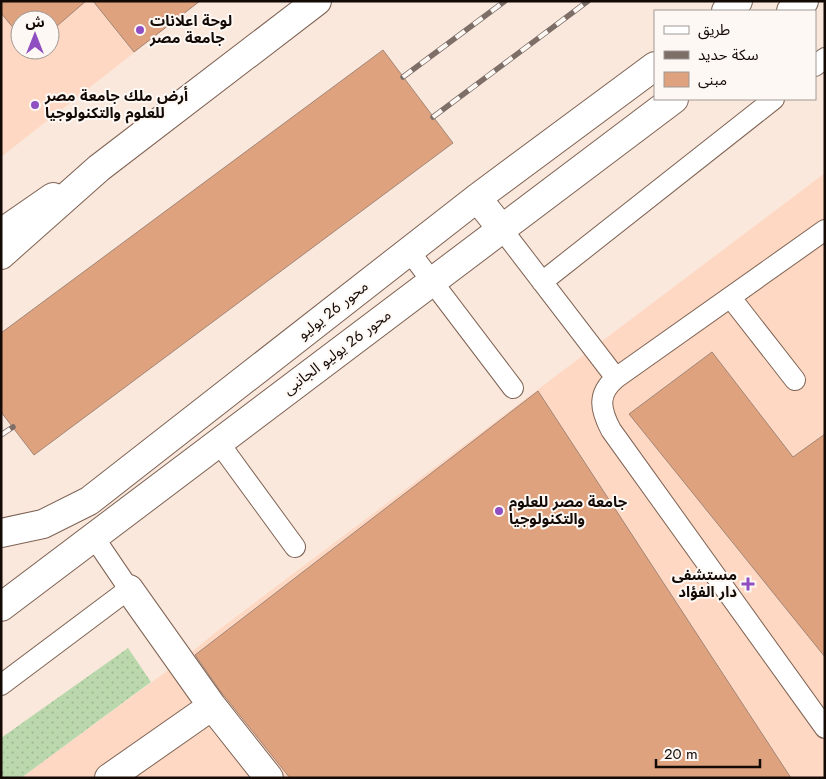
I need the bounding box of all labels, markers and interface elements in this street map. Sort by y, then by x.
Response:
north arrow [10,10,60,60]
place label: لوحة اعلانات جامعة مصر [149,10,232,49]
legend [654,10,816,100]
text: ش [25,12,45,32]
text: طريق [698,19,730,41]
marker: لوحة اعلانات جامعة مصر [134,24,146,36]
text: سكة حديد [698,44,759,66]
text: مبنى [698,69,727,91]
place label: أرض ملك جامعة مصر للعلوم والتكنولوجيا [44,85,188,124]
marker: أرض ملك جامعة مصر للعلوم والتكنولوجيا [29,99,41,111]
street label: محور 26 يوليو [293,275,373,345]
street label: محور 26 يوليو الجانبى [278,304,396,400]
place label: جامعة مصر للعلوم والتكنولوجيا [509,491,628,530]
marker: جامعة مصر للعلوم والتكنولوجيا [493,505,505,517]
place label: مستشفى دار الفؤاد [672,564,737,603]
marker: مستشفى دار الفؤاد [741,577,755,591]
scale bar [656,736,760,768]
text: 20 m [664,743,698,765]

